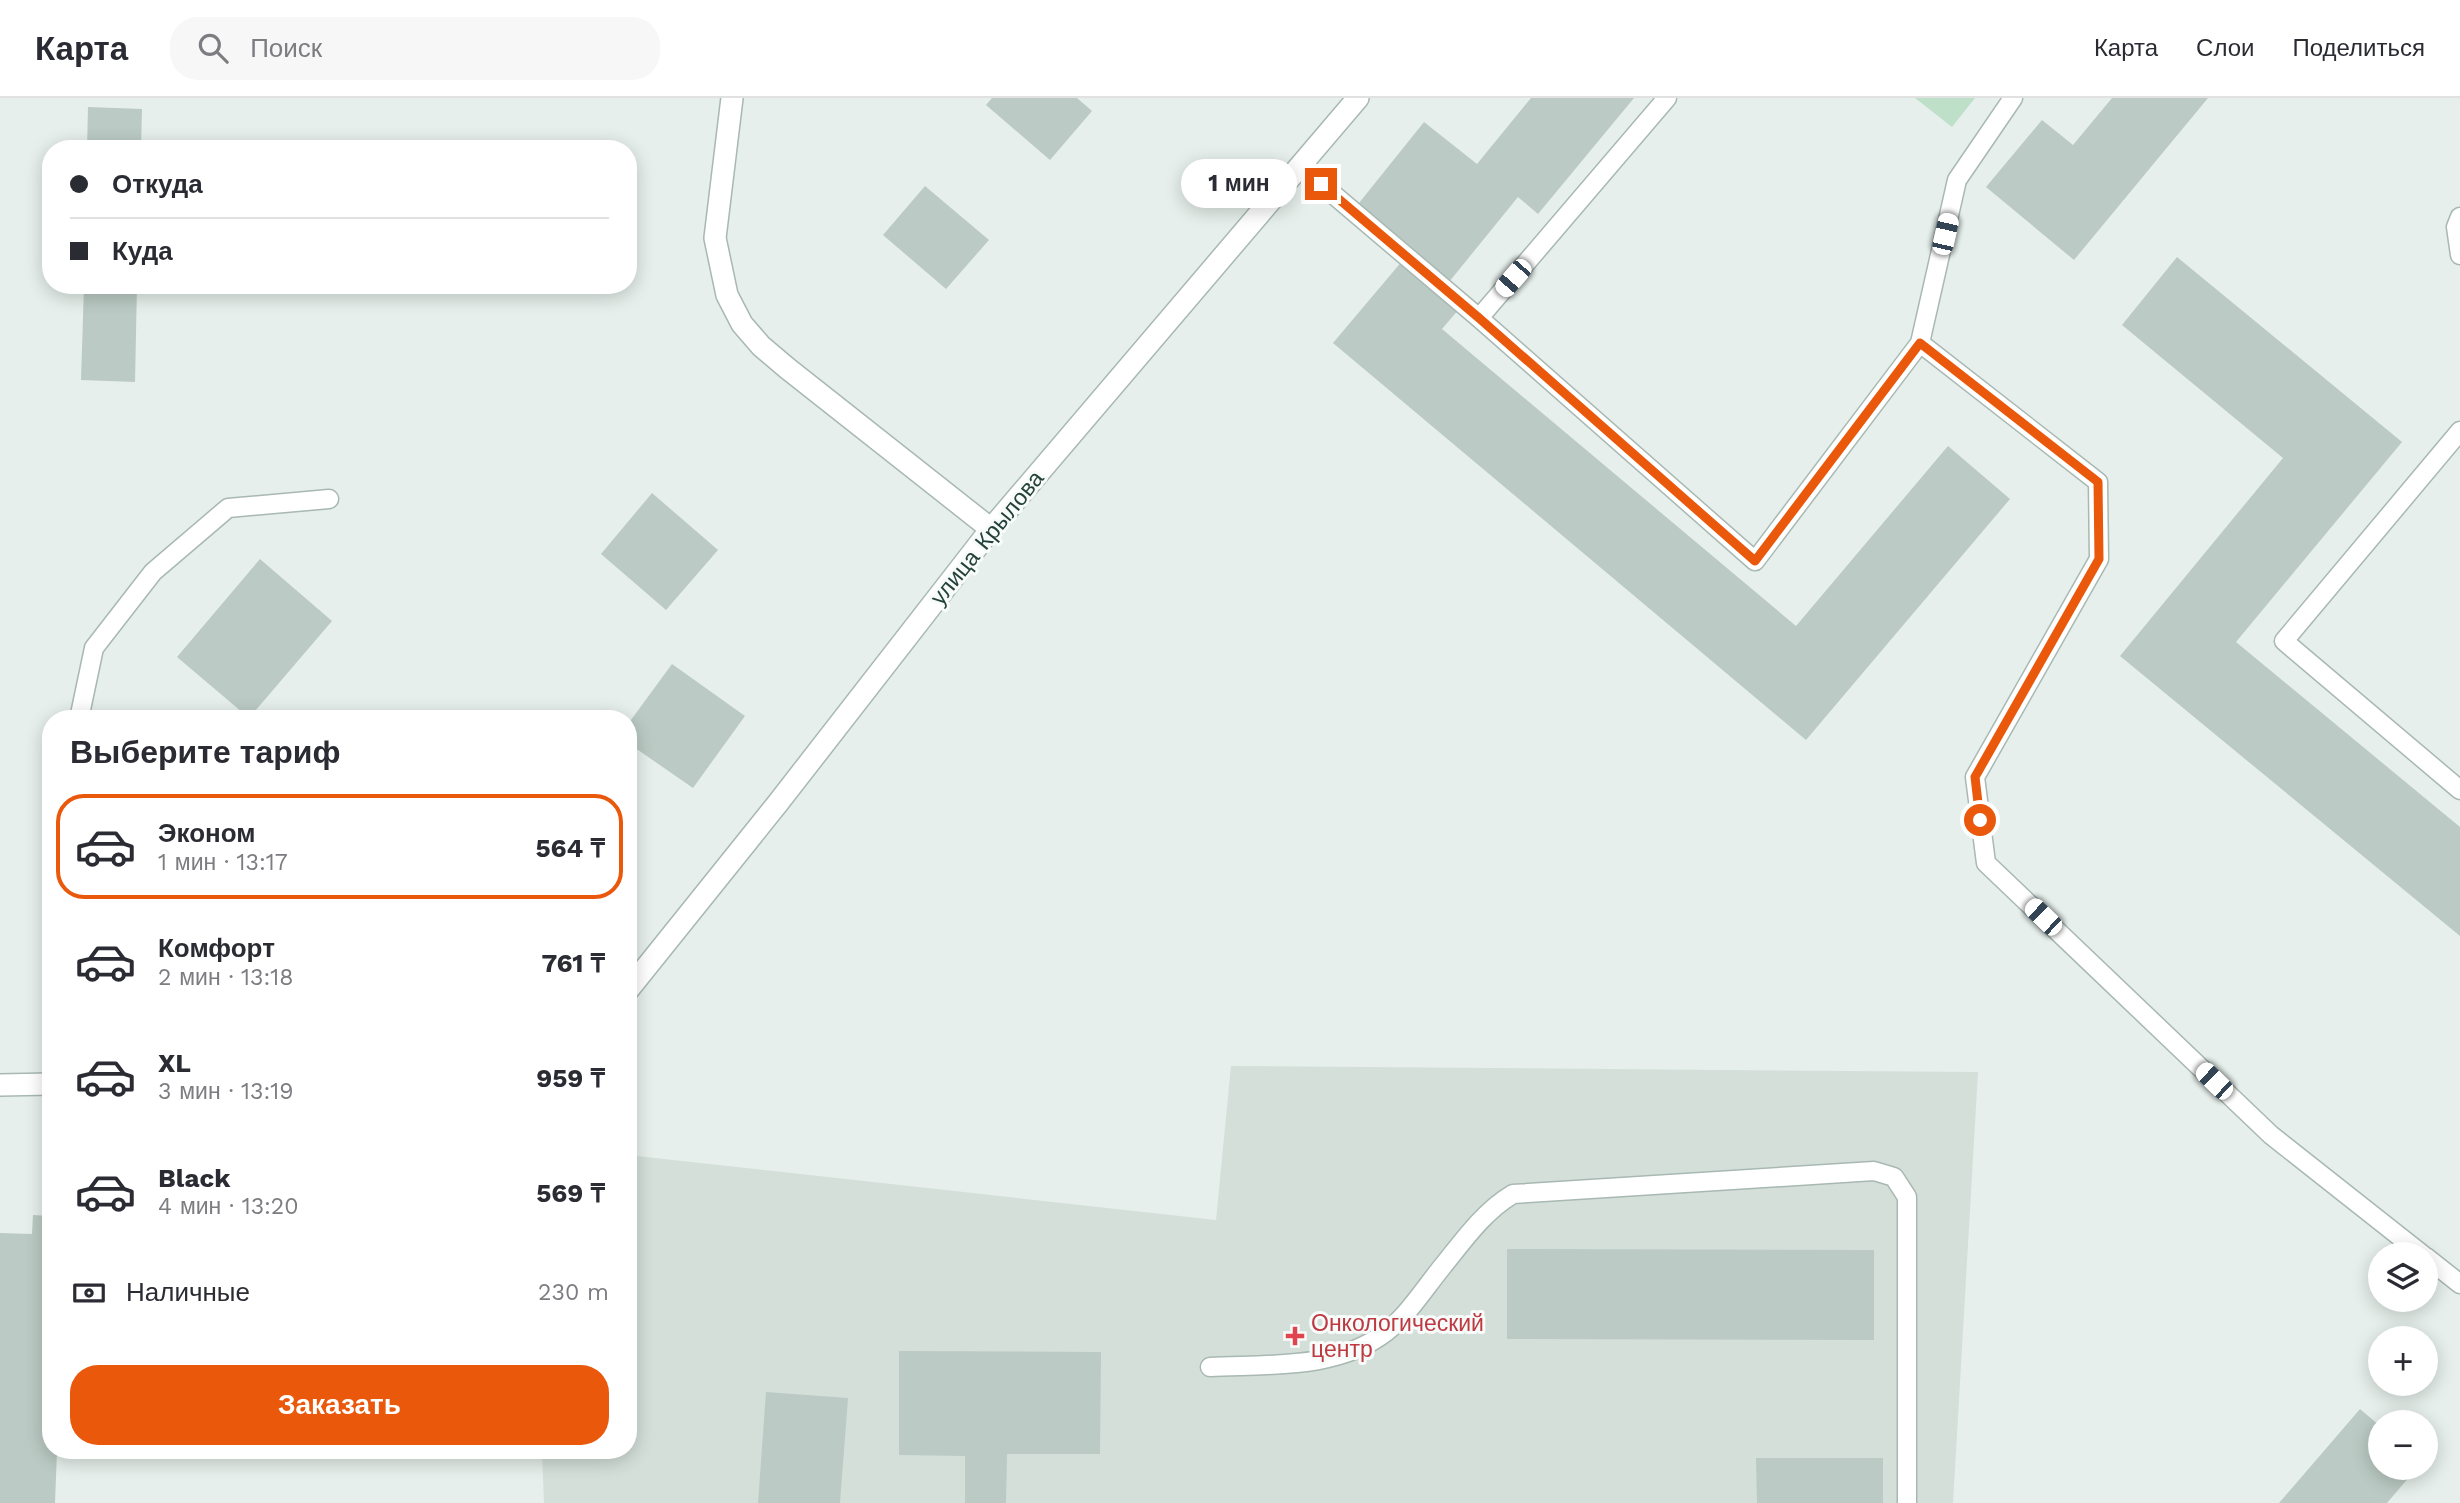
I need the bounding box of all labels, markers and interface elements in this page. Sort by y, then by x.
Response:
search box [170,17,660,80]
text: Карта [35,29,128,68]
icon: search [194,29,232,67]
text: Поиск [250,33,322,63]
text: Карта [2094,34,2158,62]
text: Слои [2196,34,2254,62]
text: Поделиться [2292,34,2425,62]
callout: 1 мин [1181,160,1296,208]
route end [1305,168,1337,200]
text: Откуда [112,169,203,199]
text: 1 мин [1208,170,1270,197]
car [1931,211,1960,257]
text: Куда [112,236,173,266]
car [1492,255,1535,301]
street label: улица Крылова [925,465,1050,611]
text: Выберите тариф [70,733,341,771]
route start [1964,804,1996,836]
icon: car [74,815,137,878]
text: Эконом [158,818,256,848]
text: 564 ₸ [535,833,605,863]
text: 1 мин · 13:17 [158,849,288,876]
car [2021,895,2066,939]
icon: car [74,930,137,993]
text: Комфорт [158,933,275,963]
text: 761 ₸ [541,948,605,978]
text: 2 мин · 13:18 [158,964,293,991]
icon: car [74,1045,137,1108]
text: XL [158,1048,191,1078]
car [2192,1059,2237,1103]
text: 959 ₸ [536,1063,605,1093]
text: 3 мин · 13:19 [158,1078,293,1105]
icon: car [74,1160,137,1223]
text: Black [158,1163,230,1193]
text: 569 ₸ [536,1178,605,1208]
text: 4 мин · 13:20 [158,1193,299,1220]
map controls [2368,1242,2438,1480]
button: layers [2368,1242,2438,1312]
icon: cash [70,1274,108,1312]
text: Наличные [126,1277,250,1307]
text: 230 m [538,1279,609,1306]
place label: Онкологический центр [1311,1310,1484,1363]
marker: Онкологический центр [1285,1326,1305,1346]
button: + [2368,1326,2438,1396]
button: Заказать [70,1365,609,1445]
button: − [2368,1410,2438,1480]

